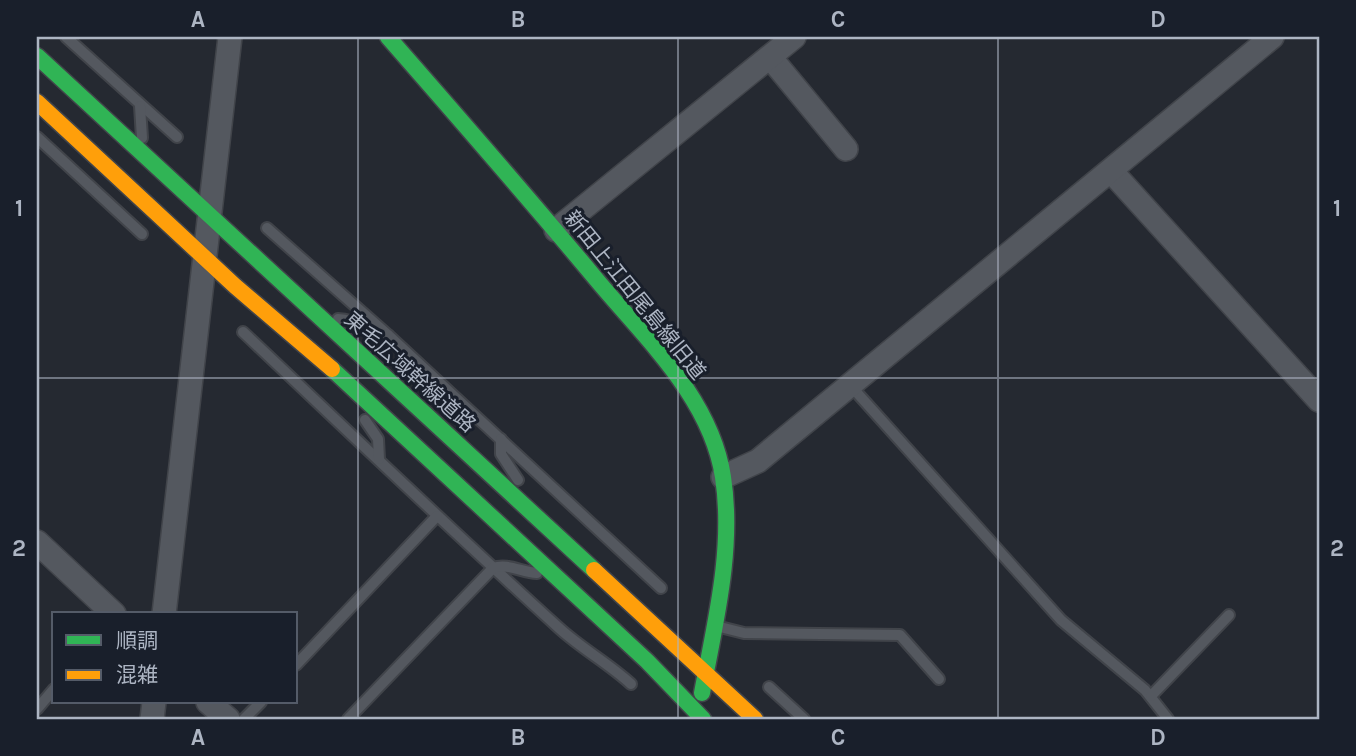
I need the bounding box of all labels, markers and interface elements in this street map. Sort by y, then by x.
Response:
text: A [191,6,205,33]
text: B [511,6,525,33]
text: C [831,6,845,33]
text: D [1150,6,1166,33]
text: 1 [15,195,23,222]
text: 1 [1333,195,1341,222]
street label: 新田上江田尾島線旧道 [560,206,710,384]
street label: 東毛広域幹線道路 [340,307,480,437]
text: 2 [12,535,26,562]
text: 2 [1330,535,1344,562]
legend [52,612,298,704]
text: 順調 [116,629,158,653]
text: 混雑 [116,663,158,687]
text: A [191,724,205,751]
text: B [511,724,525,751]
text: C [831,724,845,751]
text: D [1150,724,1166,751]

